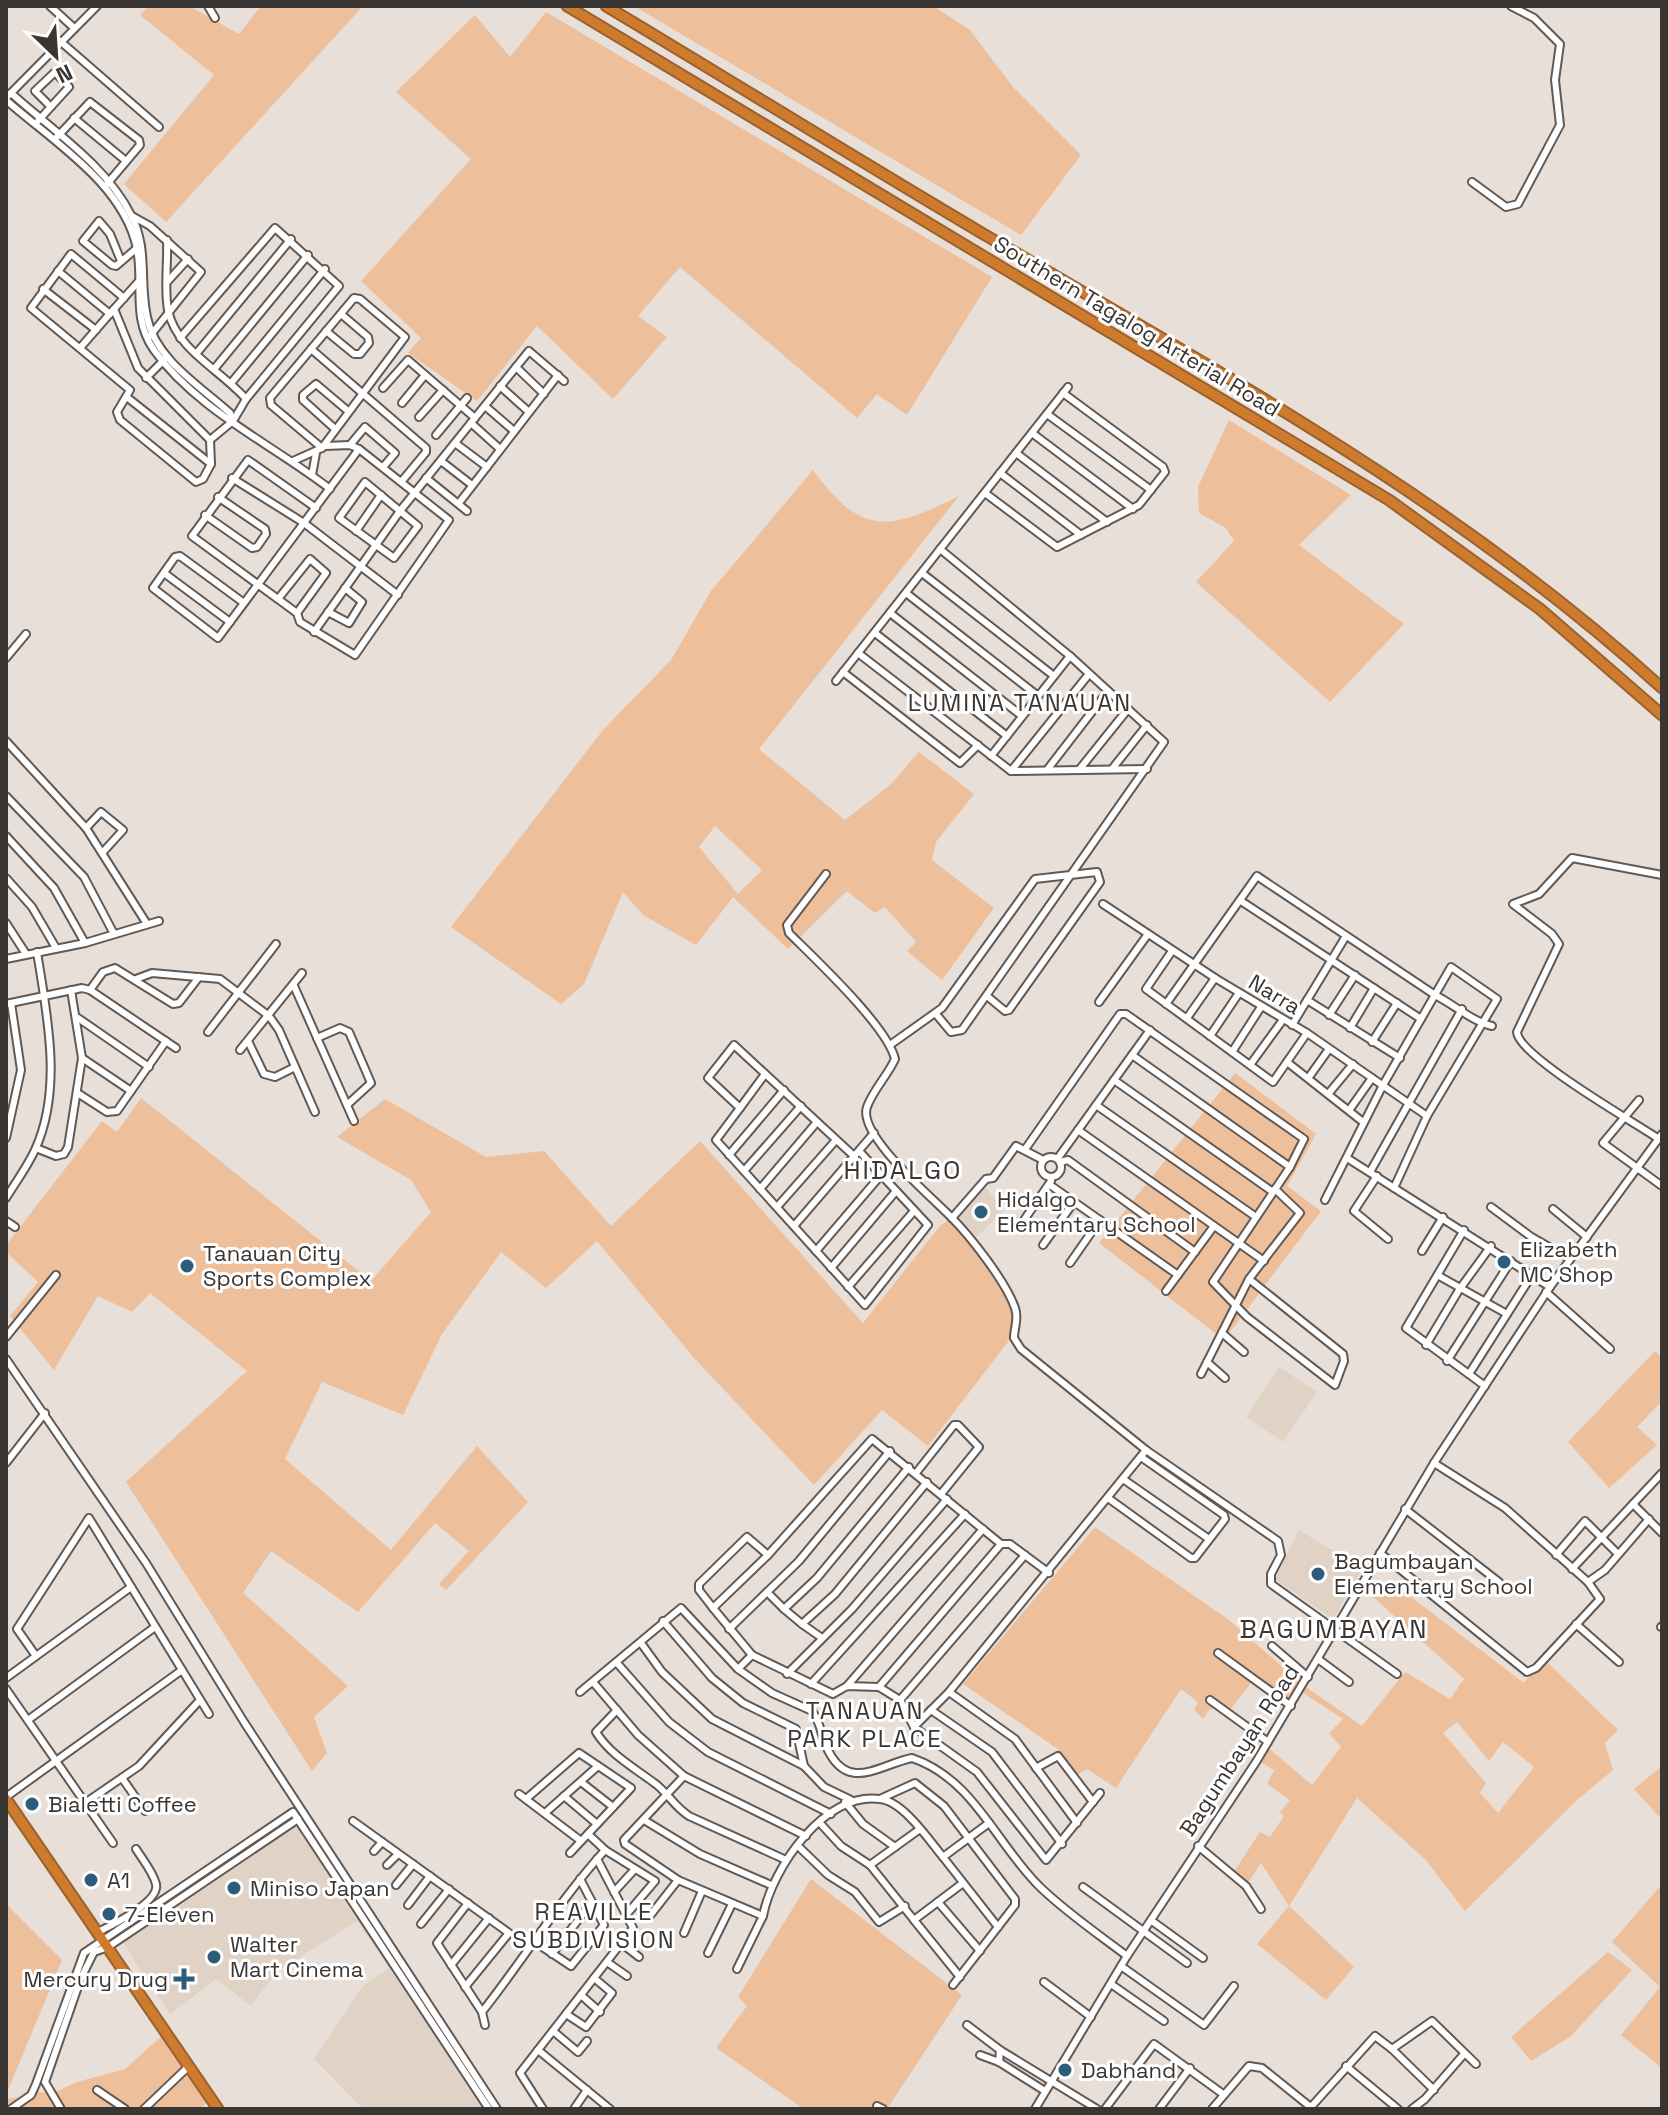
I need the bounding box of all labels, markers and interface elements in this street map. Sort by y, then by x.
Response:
north arrow [16,16,96,96]
text: N [52,58,77,90]
street label: Southern Tagalog Arterial Road [989,229,1285,423]
district label: LUMINA TANAUAN [908,687,1132,718]
street label: Narra [1244,968,1307,1021]
district label: HIDALGO [843,1153,963,1187]
place label: Hidalgo Elementary School [997,1185,1196,1238]
marker: Hidalgo Elementary School [972,1203,990,1221]
place label: Elizabeth MC Shop [1520,1235,1618,1288]
place label: Tanauan City Sports Complex [203,1239,371,1292]
marker: Elizabeth MC Shop [1495,1253,1513,1271]
marker: Tanauan City Sports Complex [178,1257,196,1275]
place label: Bagumbayan Elementary School [1334,1547,1533,1600]
marker: Bagumbayan Elementary School [1309,1565,1327,1583]
district label: BAGUMBAYAN [1239,1612,1429,1646]
street label: Bagumbayan Road [1173,1659,1305,1841]
district label: TANAUAN PARK PLACE [787,1695,943,1754]
place label: Bialetti Coffee [48,1790,197,1818]
marker: Bialetti Coffee [23,1795,41,1813]
place label: A1 [107,1866,130,1894]
marker: A1 [82,1871,100,1889]
place label: Miniso Japan [250,1874,390,1902]
marker: Miniso Japan [225,1879,243,1897]
district label: REAVILLE SUBDIVISION [512,1896,676,1955]
place label: 7-Eleven [125,1900,214,1928]
marker: 7-Eleven [100,1905,118,1923]
place label: Walter Mart Cinema [230,1930,364,1983]
marker: Walter Mart Cinema [205,1948,223,1966]
place label: Mercury Drug [24,1965,168,1993]
marker: Mercury Drug [175,1970,193,1988]
place label: Dabhand [1081,2056,1176,2084]
marker: Dabhand [1056,2061,1074,2079]

